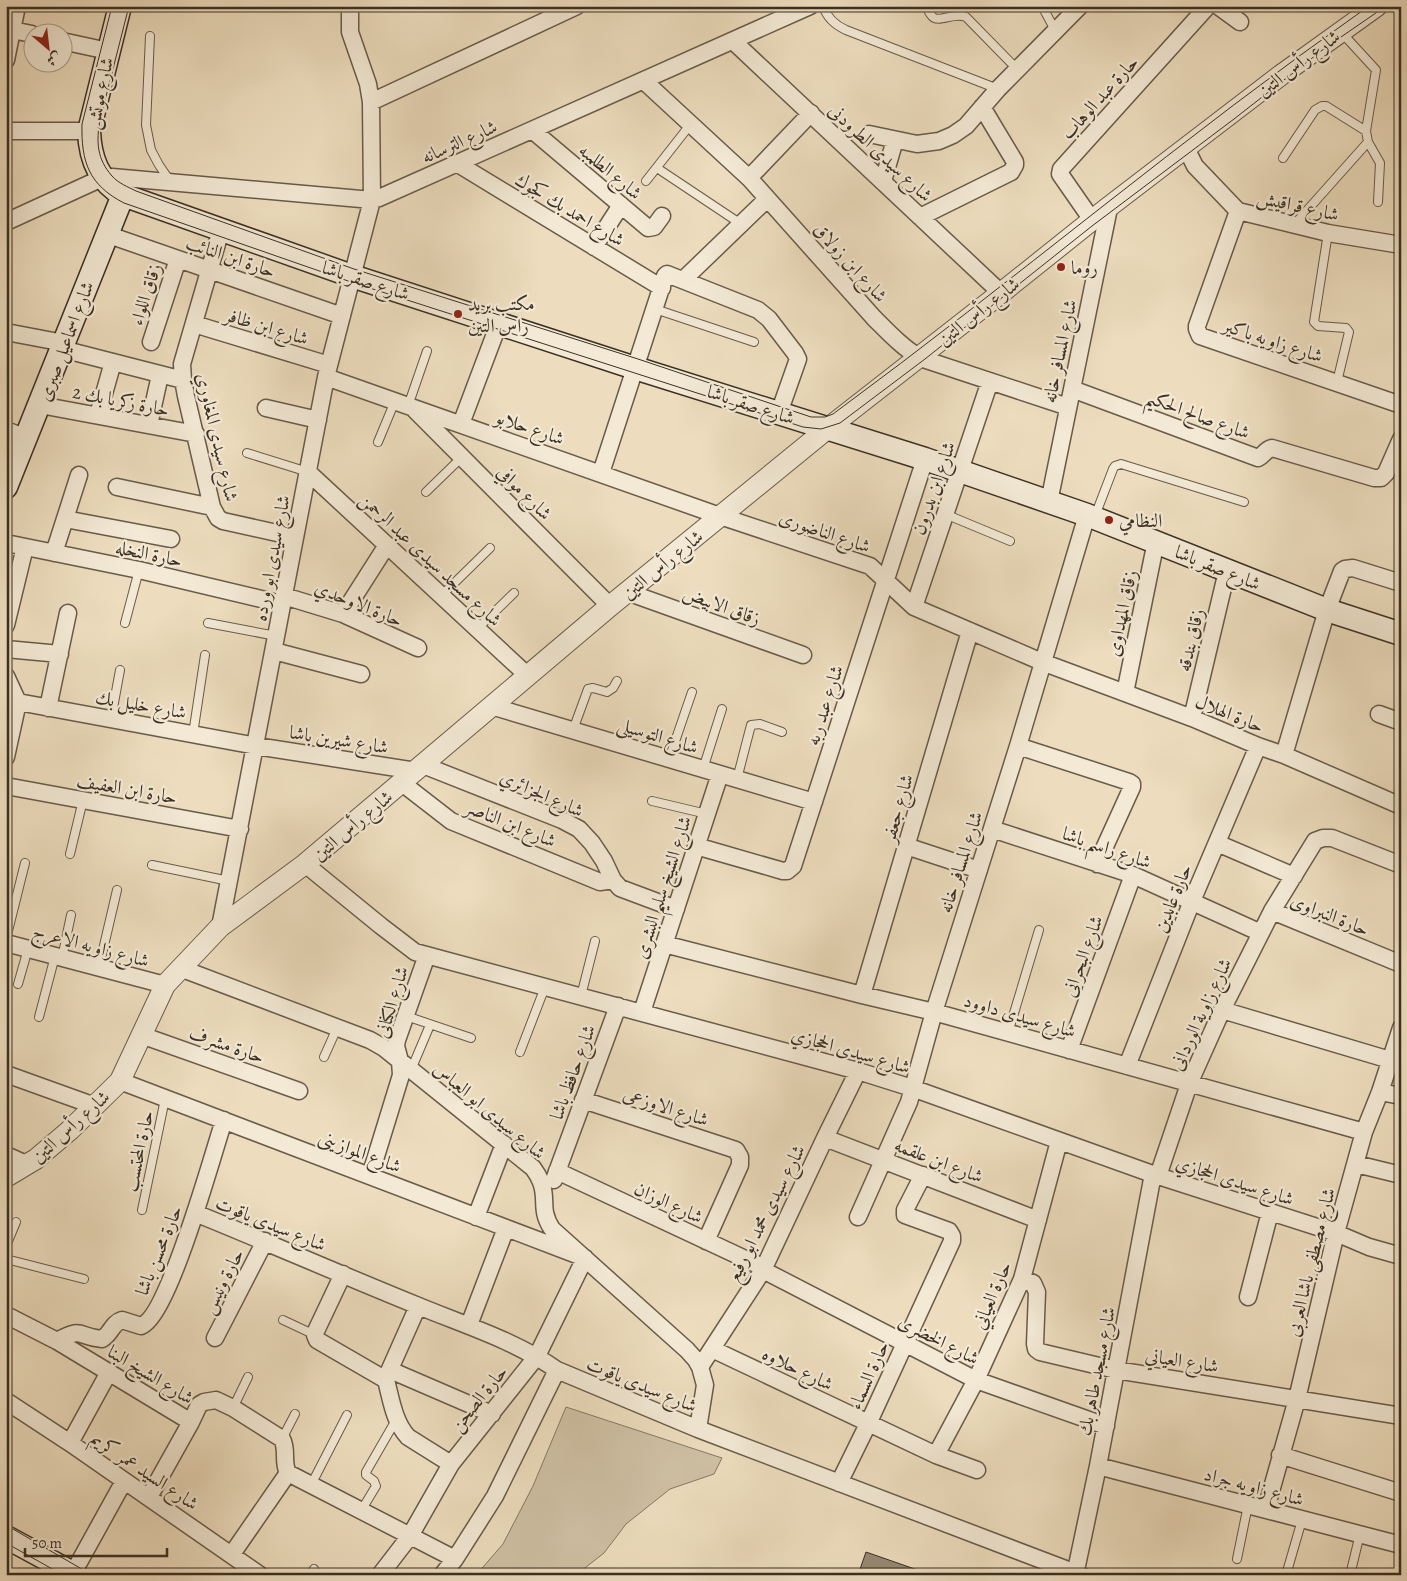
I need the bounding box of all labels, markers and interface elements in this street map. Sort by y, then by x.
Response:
north arrow [22,22,72,72]
street label: شارع رأس التين [1252,24,1347,105]
text: ش [43,47,64,71]
street label: حارة عبد الوهاب [1055,50,1145,145]
street label: شارع موتش [80,55,122,132]
street label: شارع سيدى الطرودنى [821,98,938,209]
street label: شارع الترسانه [417,114,502,172]
street label: شارع الطلمبه [572,138,648,207]
street label: شارع احمد بك كجوك [509,167,629,255]
street label: شارع قراقيش [1254,184,1341,230]
street label: شارع ابن زولاق [806,217,893,310]
street label: حارة ابن النائب [182,229,279,284]
street label: شارع صقر باشا [318,255,413,309]
place label: روما [1071,255,1098,281]
street label: زقاق اللواء [124,260,168,329]
marker: روما [1055,261,1067,273]
street label: شارع رأس التين [932,271,1026,354]
street label: شارع اسماعيل صبرى [31,278,103,406]
place label: مكتب بريد راس التين [468,291,535,339]
street label: شارع المسافر خانه [1036,297,1086,406]
street label: شارع ابن ظافر [219,301,312,354]
marker: مكتب بريد راس التين [452,308,464,320]
street label: شارع زاويه باكير [1217,312,1326,371]
street label: شارع سيدى المغاوري [188,370,244,505]
street label: حارة زكريا بك 2 [70,379,172,423]
street label: شارع صقر باشا [703,379,798,433]
street label: شارع صالح الحكيم [1140,384,1253,451]
street label: شارع حلابو [489,403,568,454]
street label: شارع ابن بدرون [906,438,964,539]
street label: شارع موافي [490,459,558,527]
street label: شارع مسجد سيدى عبد الرحمن [352,487,507,634]
street label: شارع سيدى ابو ورده [247,493,299,624]
street label: شارع الناضورى [775,504,874,562]
place label: النظامي [1119,508,1162,536]
marker: النظامي [1103,514,1115,526]
street label: شارع رأس التين [616,524,710,607]
street label: حارة النخله [113,534,185,574]
street label: شارع صقر باشا [1170,539,1264,599]
street label: زقاق المهداوى [1100,568,1144,659]
street label: حارة الاوحدي [310,574,407,635]
street label: زقاق الابيض [679,580,764,632]
street label: زقاق بندقه [1171,606,1211,674]
street label: شارع عبد ربه [800,662,852,749]
street label: شارع خليل بك [93,684,188,728]
street label: حارة الهلال [1191,688,1268,739]
street label: شارع التوسيلى [613,711,701,762]
street label: شارع شيرين باشا [287,719,390,763]
street label: شارع الجزائري [495,764,588,826]
street label: حارة ابن العفيف [75,767,179,811]
street label: شارع جعفر [875,771,922,848]
street label: شارع رأس التين [307,784,400,869]
street label: شارع ابن الناصر [459,793,560,856]
street label: شارع المسافر خانه [932,808,991,917]
street label: شارع الشيخ سليم البشرى [628,813,704,964]
street label: شارع راسم باشا [1057,821,1155,881]
street label: حارة عابدين [1147,860,1198,937]
street label: حارة النبراوى [1286,887,1373,943]
street label: شارع البحرانى [1056,912,1112,1001]
street label: شارع زاويه الاعرج [28,918,152,978]
street label: شارع زاوية الوردانى [1164,954,1240,1076]
street label: شارع الكنانى [369,963,417,1042]
street label: شارع سيدى داوود [960,988,1079,1046]
street label: حارة مشرف [186,1020,268,1070]
street label: شارع حافظ باشا [544,1021,604,1124]
street label: شارع سيدى الحجازي [788,1022,913,1082]
street label: شارع سيدى ابو العباس [426,1056,551,1167]
street label: شارع الاوزعى [619,1081,712,1135]
street label: شارع رأس التين [26,1084,117,1171]
street label: حارة المحتسب [118,1108,160,1194]
street label: شارع الموازينى [314,1124,405,1181]
street label: شارع ابن علقمه [890,1132,987,1192]
street label: شارع سيدى محمد ابو رفيع [720,1140,815,1289]
street label: شارع سيدى الحجازي [1172,1150,1297,1214]
street label: شارع الوزان [629,1176,707,1232]
street label: شارع مصطفى باشا العربى [1280,1185,1344,1340]
street label: شارع سيدى ياقوت [211,1190,330,1260]
street label: حارة محسن باشا [129,1201,189,1299]
street label: حارة ونيس [195,1244,250,1319]
street label: حارة العياني [966,1257,1020,1334]
street label: شارع مسجد طاهر بك [1072,1304,1124,1438]
street label: شارع الخضرى [893,1308,983,1373]
street label: حارة السماء [842,1337,896,1414]
street label: شارع الشيخ البنا [100,1339,199,1414]
street label: شارع حلاوه [757,1341,837,1399]
street label: شارع العياني [1143,1342,1220,1382]
street label: شارع سيدى ياقوت [582,1351,701,1421]
street label: حارة الصحن [444,1360,514,1437]
street label: شارع السيد عمر كريم [84,1425,203,1519]
street label: شارع زاويه جراد [1200,1461,1307,1515]
scale bar [25,1526,168,1558]
text: 50 m [32,1533,62,1553]

